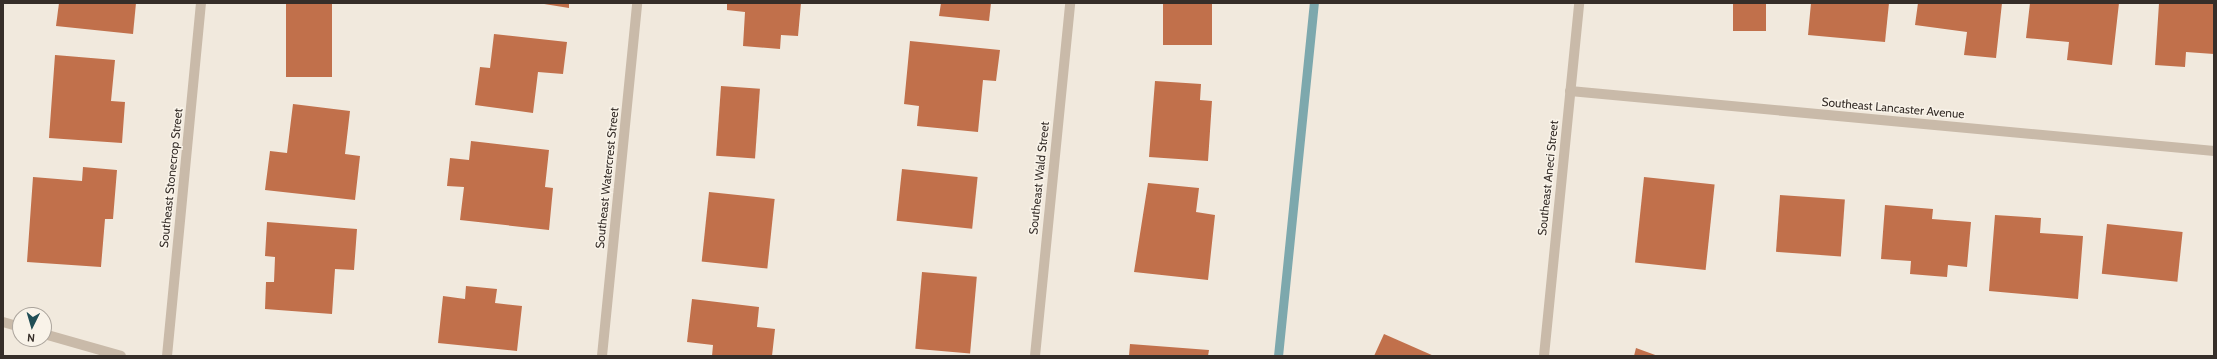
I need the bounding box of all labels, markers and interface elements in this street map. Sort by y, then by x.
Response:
street label: Southeast Lancaster Avenue [1821,95,1965,121]
street label: Southeast Watercrest Street [592,107,622,249]
street label: Southeast Stonecrop Street [157,108,185,248]
street label: Southeast Aneci Street [1535,120,1561,236]
street label: Southeast Wald Street [1026,121,1052,235]
north arrow [12,307,52,347]
text: N [27,331,36,345]

